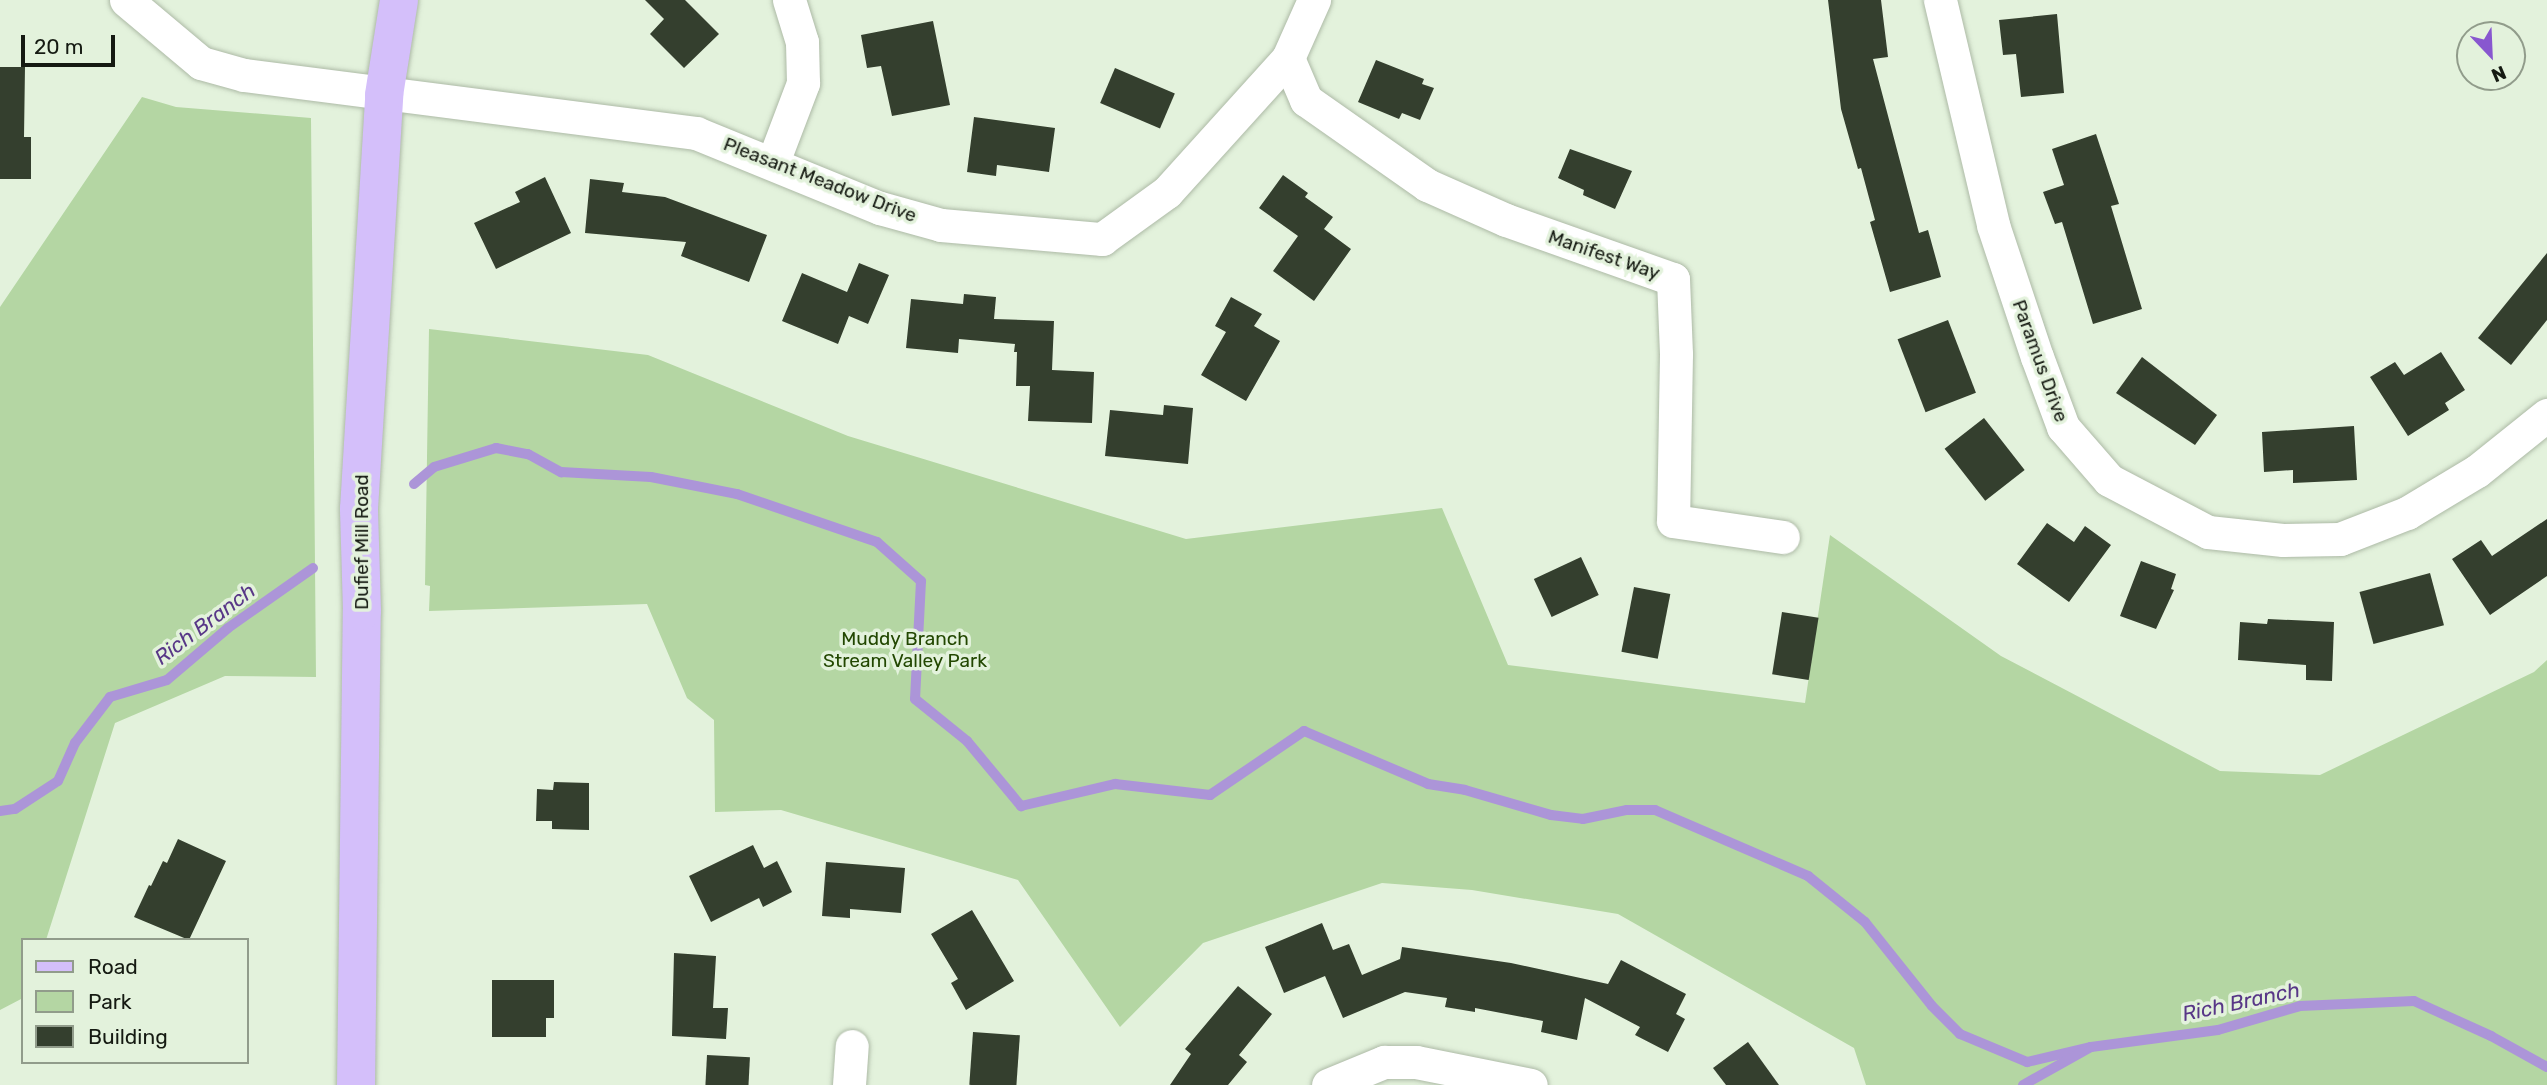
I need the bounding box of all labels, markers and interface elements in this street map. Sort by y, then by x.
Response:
scale bar [24,21,119,65]
north arrow [2456,21,2526,91]
text: 20 m [34,34,83,59]
text: N [2488,61,2509,87]
street label: Pleasant Meadow Drive [720,133,920,227]
street label: Manifest Way [1545,225,1663,285]
street label: Paramus Drive [2007,297,2073,425]
street label: Dufief Mill Road [351,474,373,610]
water label: Rich Branch [150,578,260,670]
park label: Muddy Branch Stream Valley Park [823,628,987,672]
legend [21,938,248,1064]
text: Road [88,954,138,979]
water label: Rich Branch [2180,977,2302,1027]
text: Park [88,989,132,1014]
text: Building [88,1024,168,1049]

